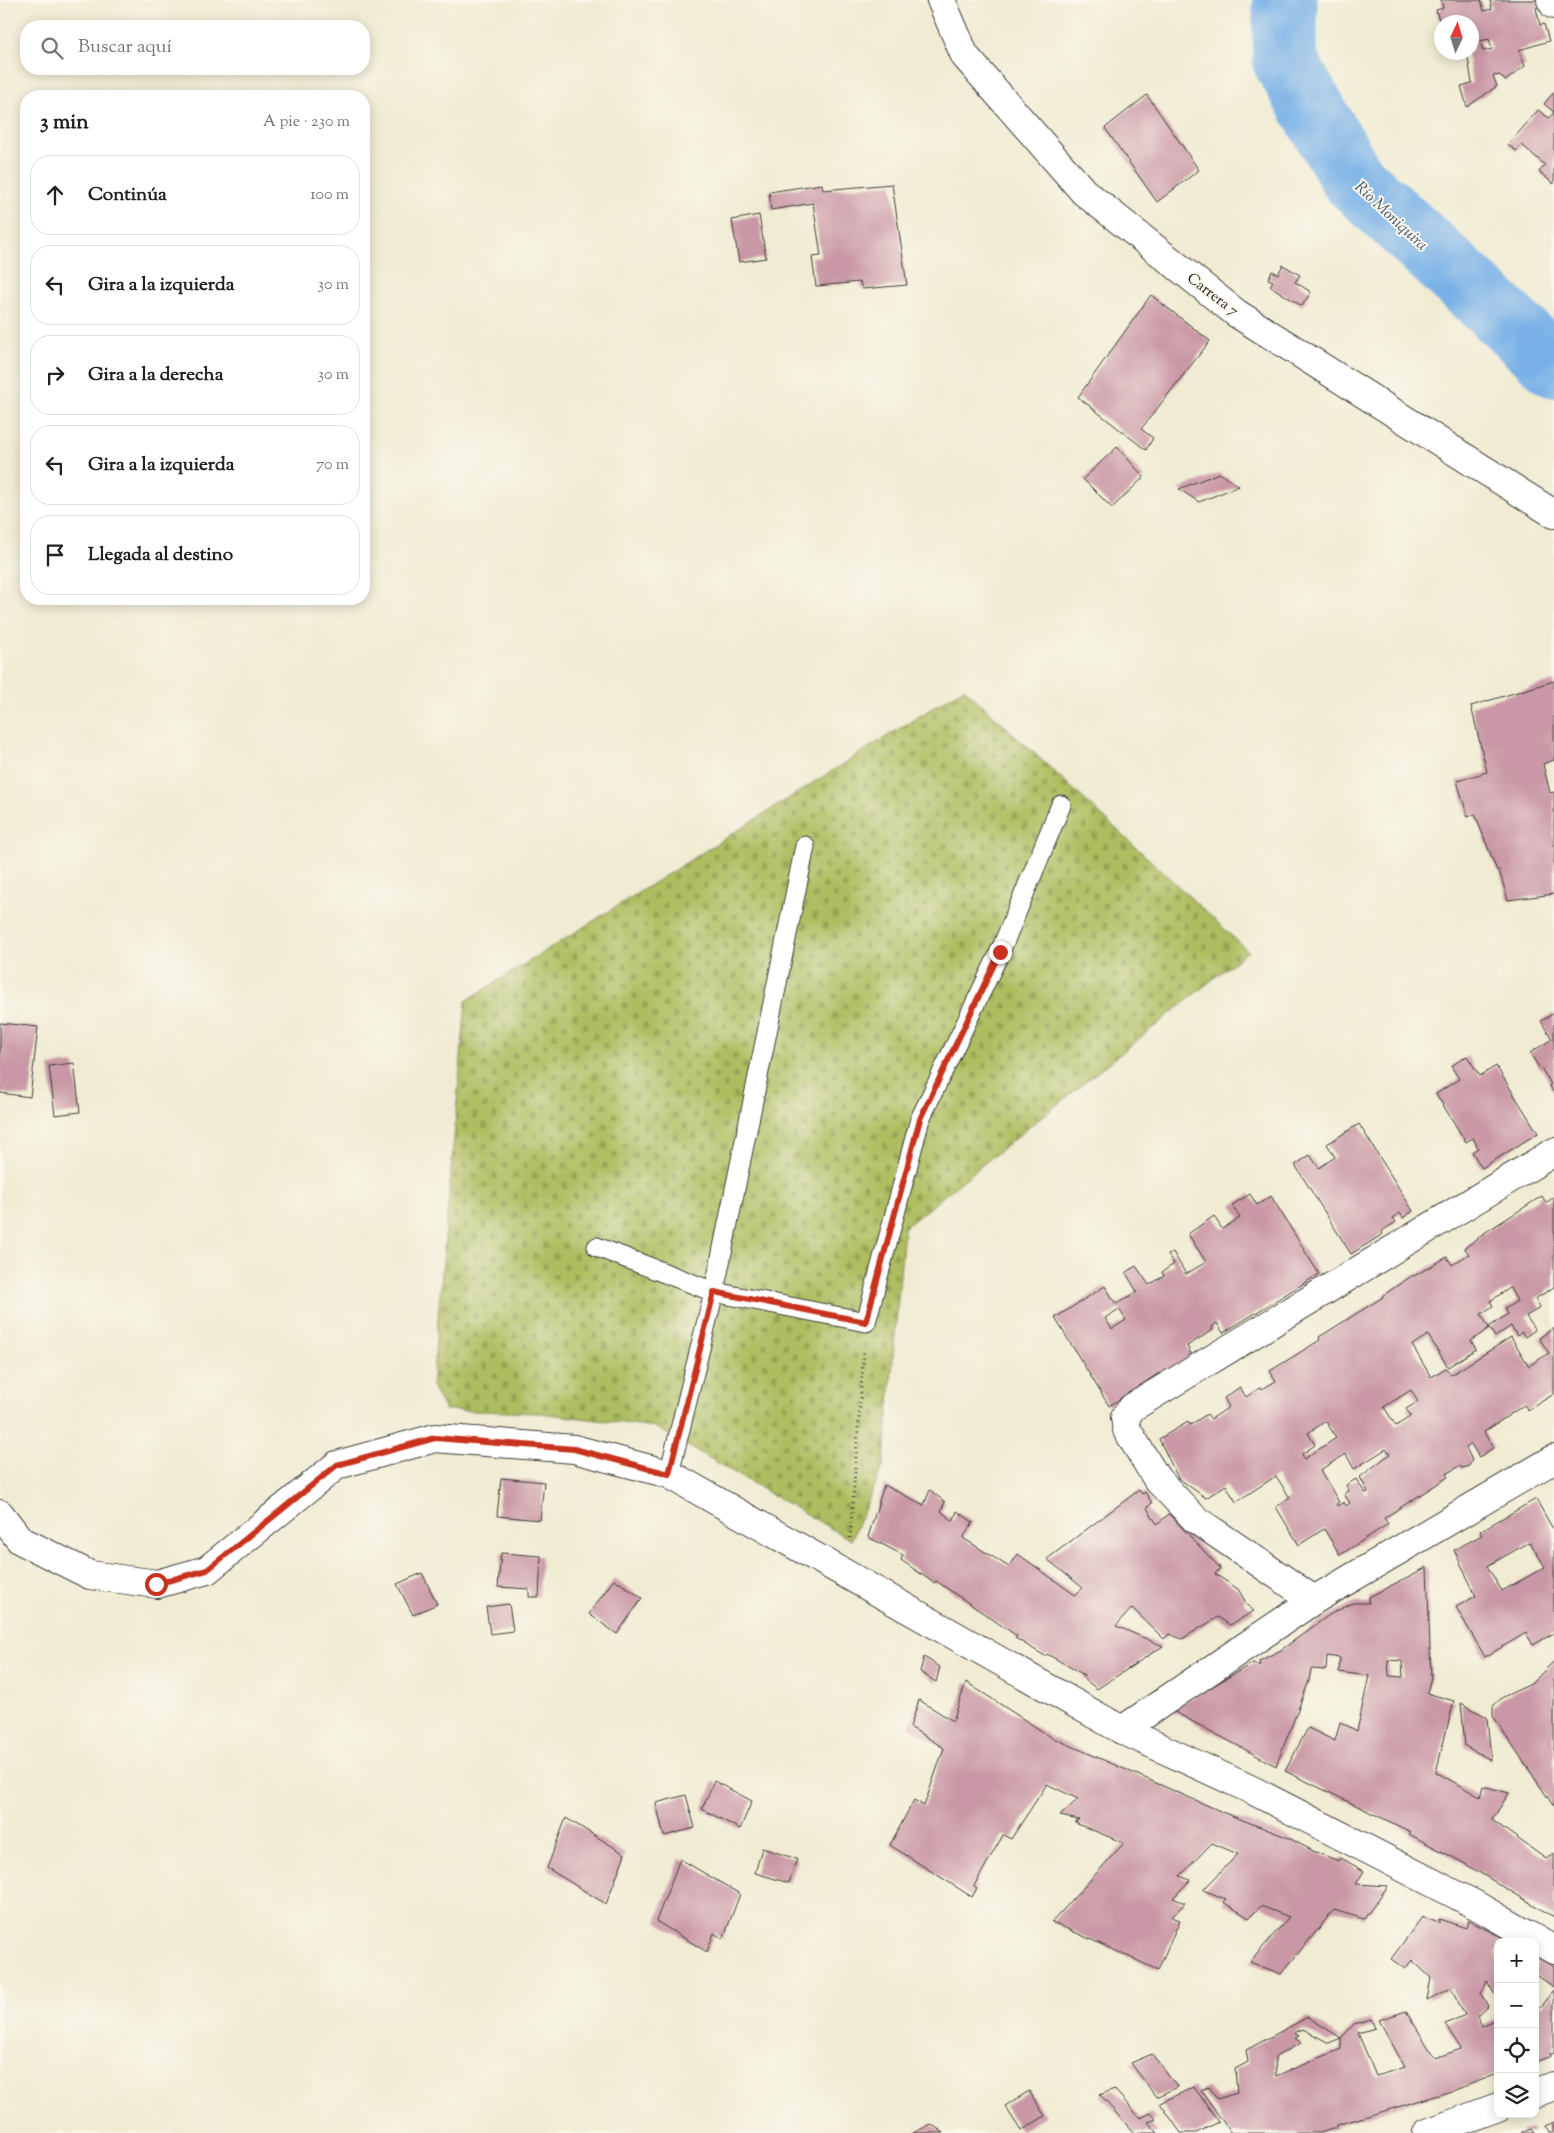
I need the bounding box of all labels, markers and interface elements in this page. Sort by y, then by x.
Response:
north arrow [1434,15,1479,60]
search box [20,20,370,75]
icon: search [38,34,66,62]
text: Buscar aquí [78,34,172,61]
text: 3 min [40,108,89,138]
text: A pie · 230 m [263,111,350,134]
water label: Río Moniquira [1349,177,1432,257]
icon: ahead [41,181,69,209]
text: Continúa [88,182,167,209]
text: 100 m [310,184,349,207]
street label: Carrera 7 [1182,268,1243,322]
icon: left [41,271,69,299]
text: Gira a la izquierda [88,272,234,299]
text: 30 m [318,274,349,297]
icon: right [41,361,69,389]
text: Gira a la derecha [88,362,223,389]
text: 30 m [318,364,349,387]
icon: left [41,451,69,479]
text: Gira a la izquierda [88,452,234,479]
text: 70 m [316,454,349,477]
icon: arrive [41,541,69,569]
text: Llegada al destino [88,542,233,569]
route end [989,941,1012,964]
route start [145,1573,168,1596]
map controls [1494,1938,1539,2118]
button: + [1494,1938,1539,1983]
button: − [1494,1983,1539,2028]
button: locate [1494,2028,1539,2073]
button: layers [1494,2073,1539,2118]

